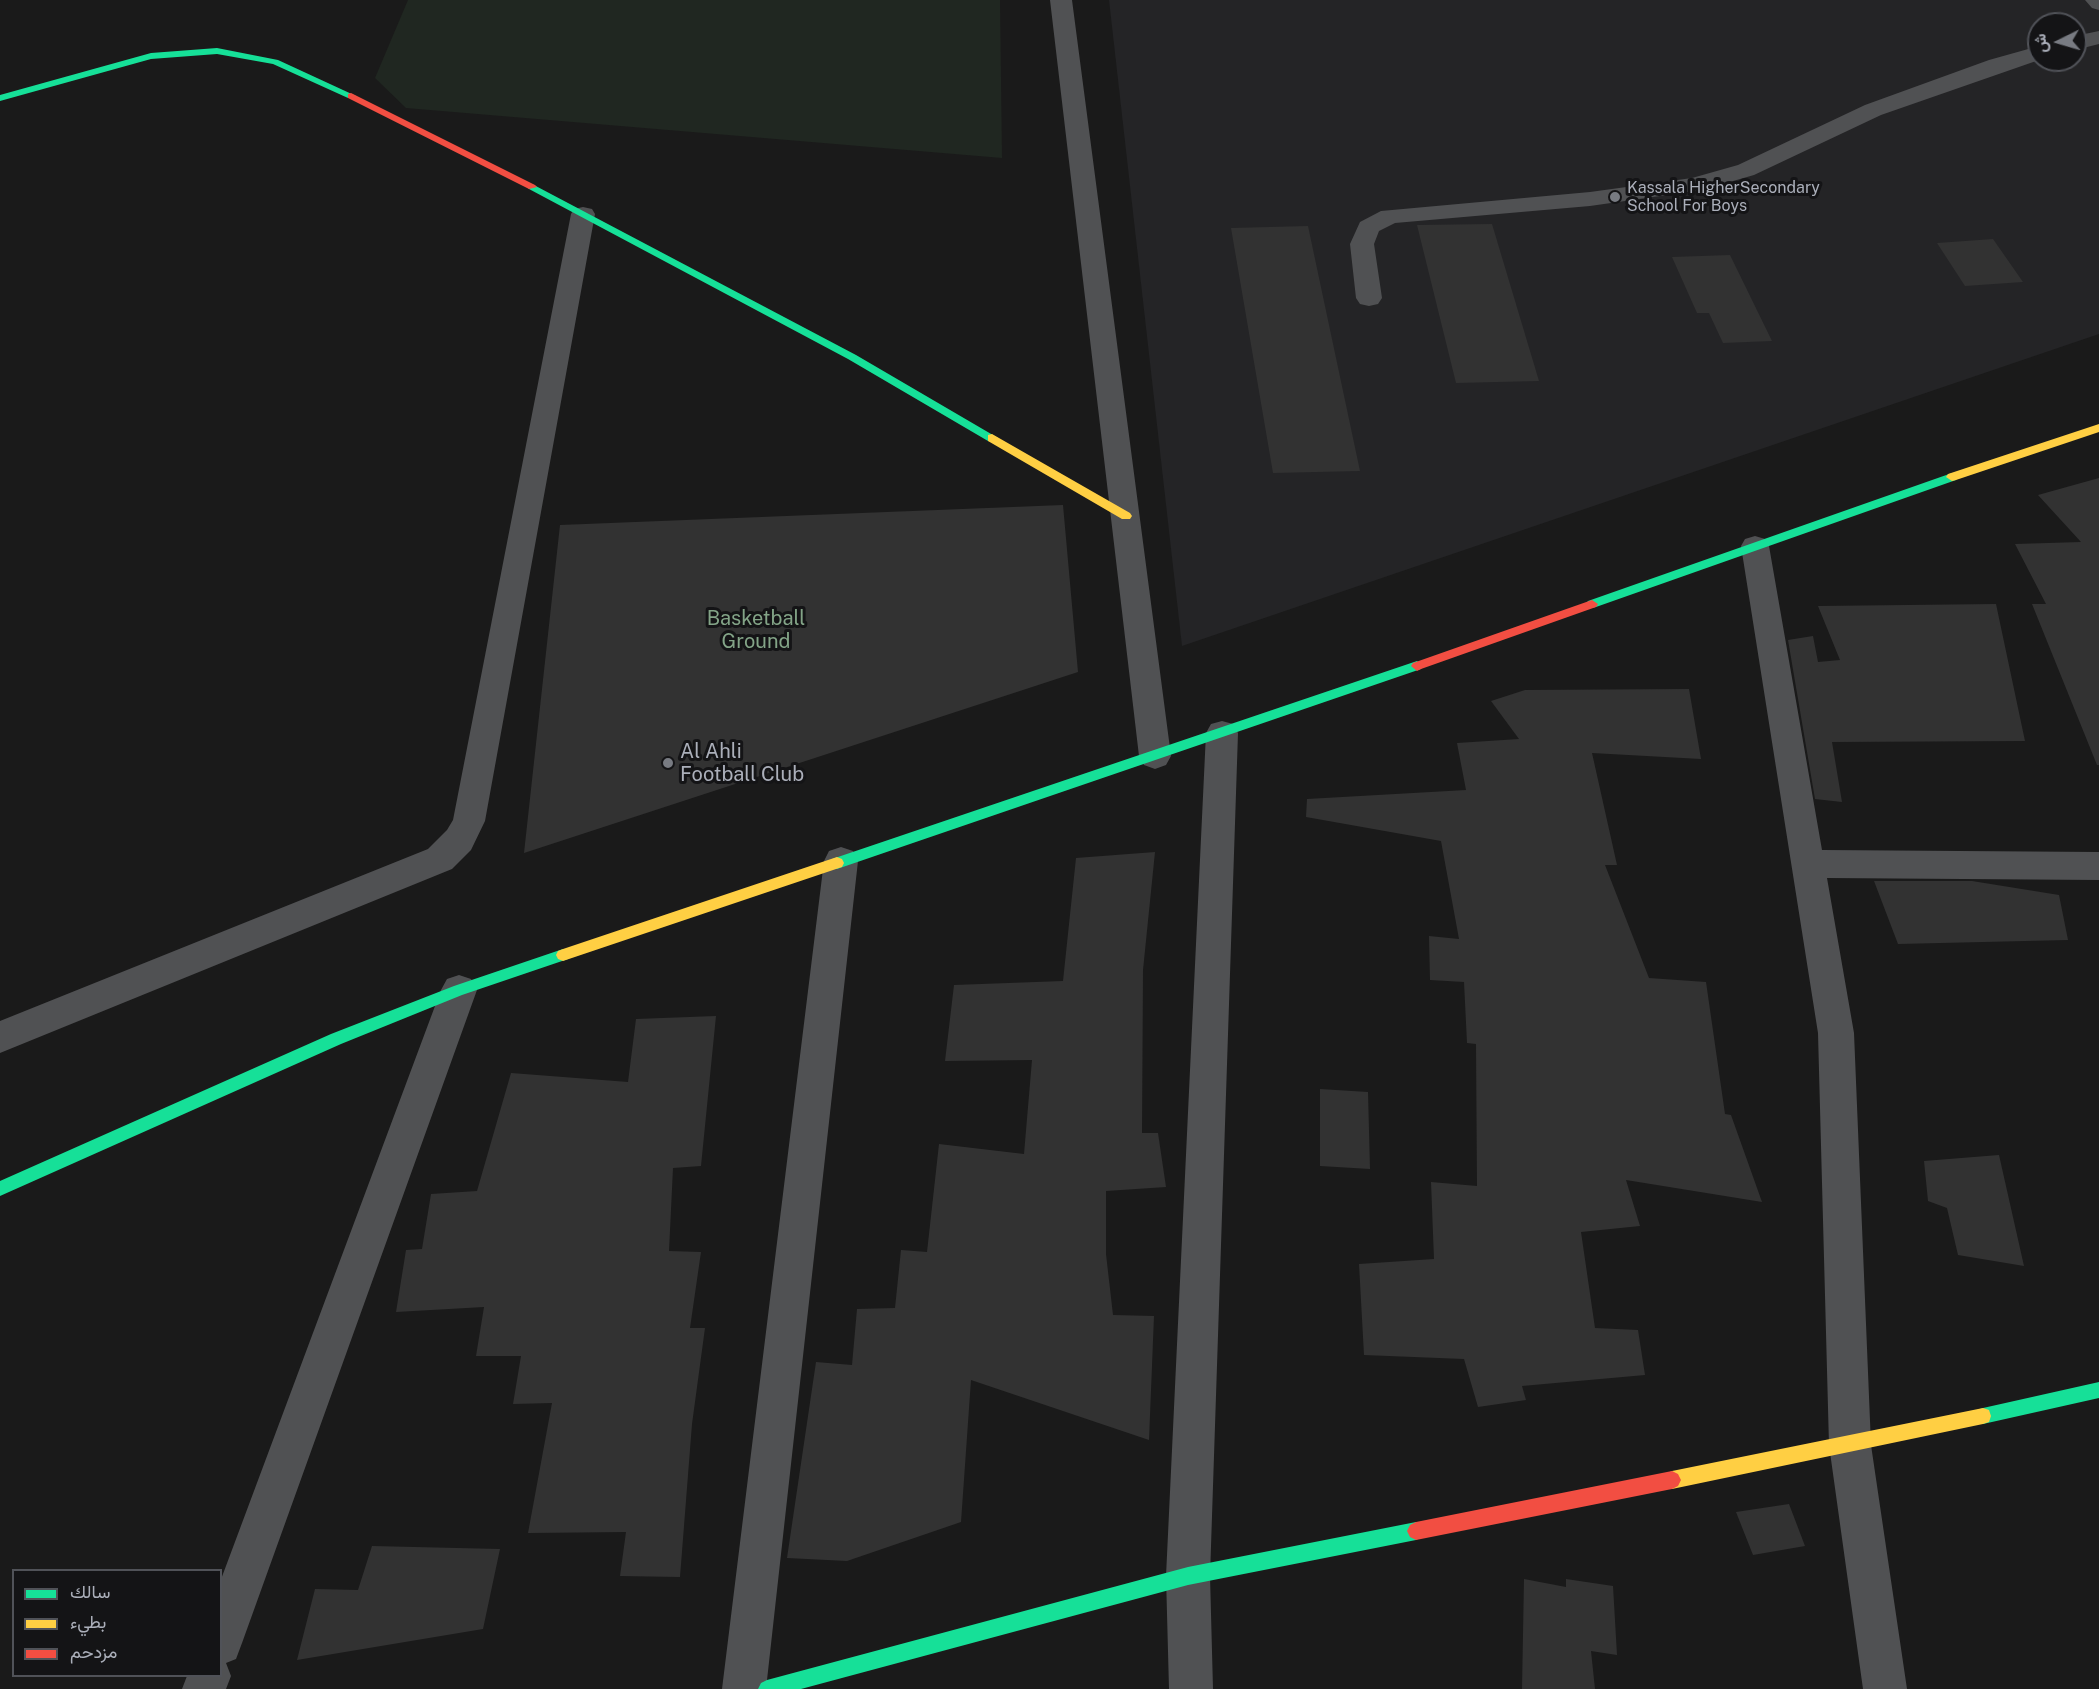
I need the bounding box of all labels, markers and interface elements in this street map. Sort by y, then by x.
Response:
north arrow [2027,12,2087,72]
text: ش [2030,33,2051,54]
place label: Kassala HigherSecondary School For Boys [1627,178,1820,216]
marker: Kassala HigherSecondary School For Boys [1608,190,1622,204]
park label: Basketball Ground [707,607,805,654]
place label: Al Ahli Football Club [680,740,804,787]
marker: Al Ahli Football Club [661,756,675,770]
legend [12,1569,222,1677]
text: سالك [70,1581,110,1602]
text: بطيء [70,1611,106,1632]
text: مزدحم [70,1641,117,1662]

